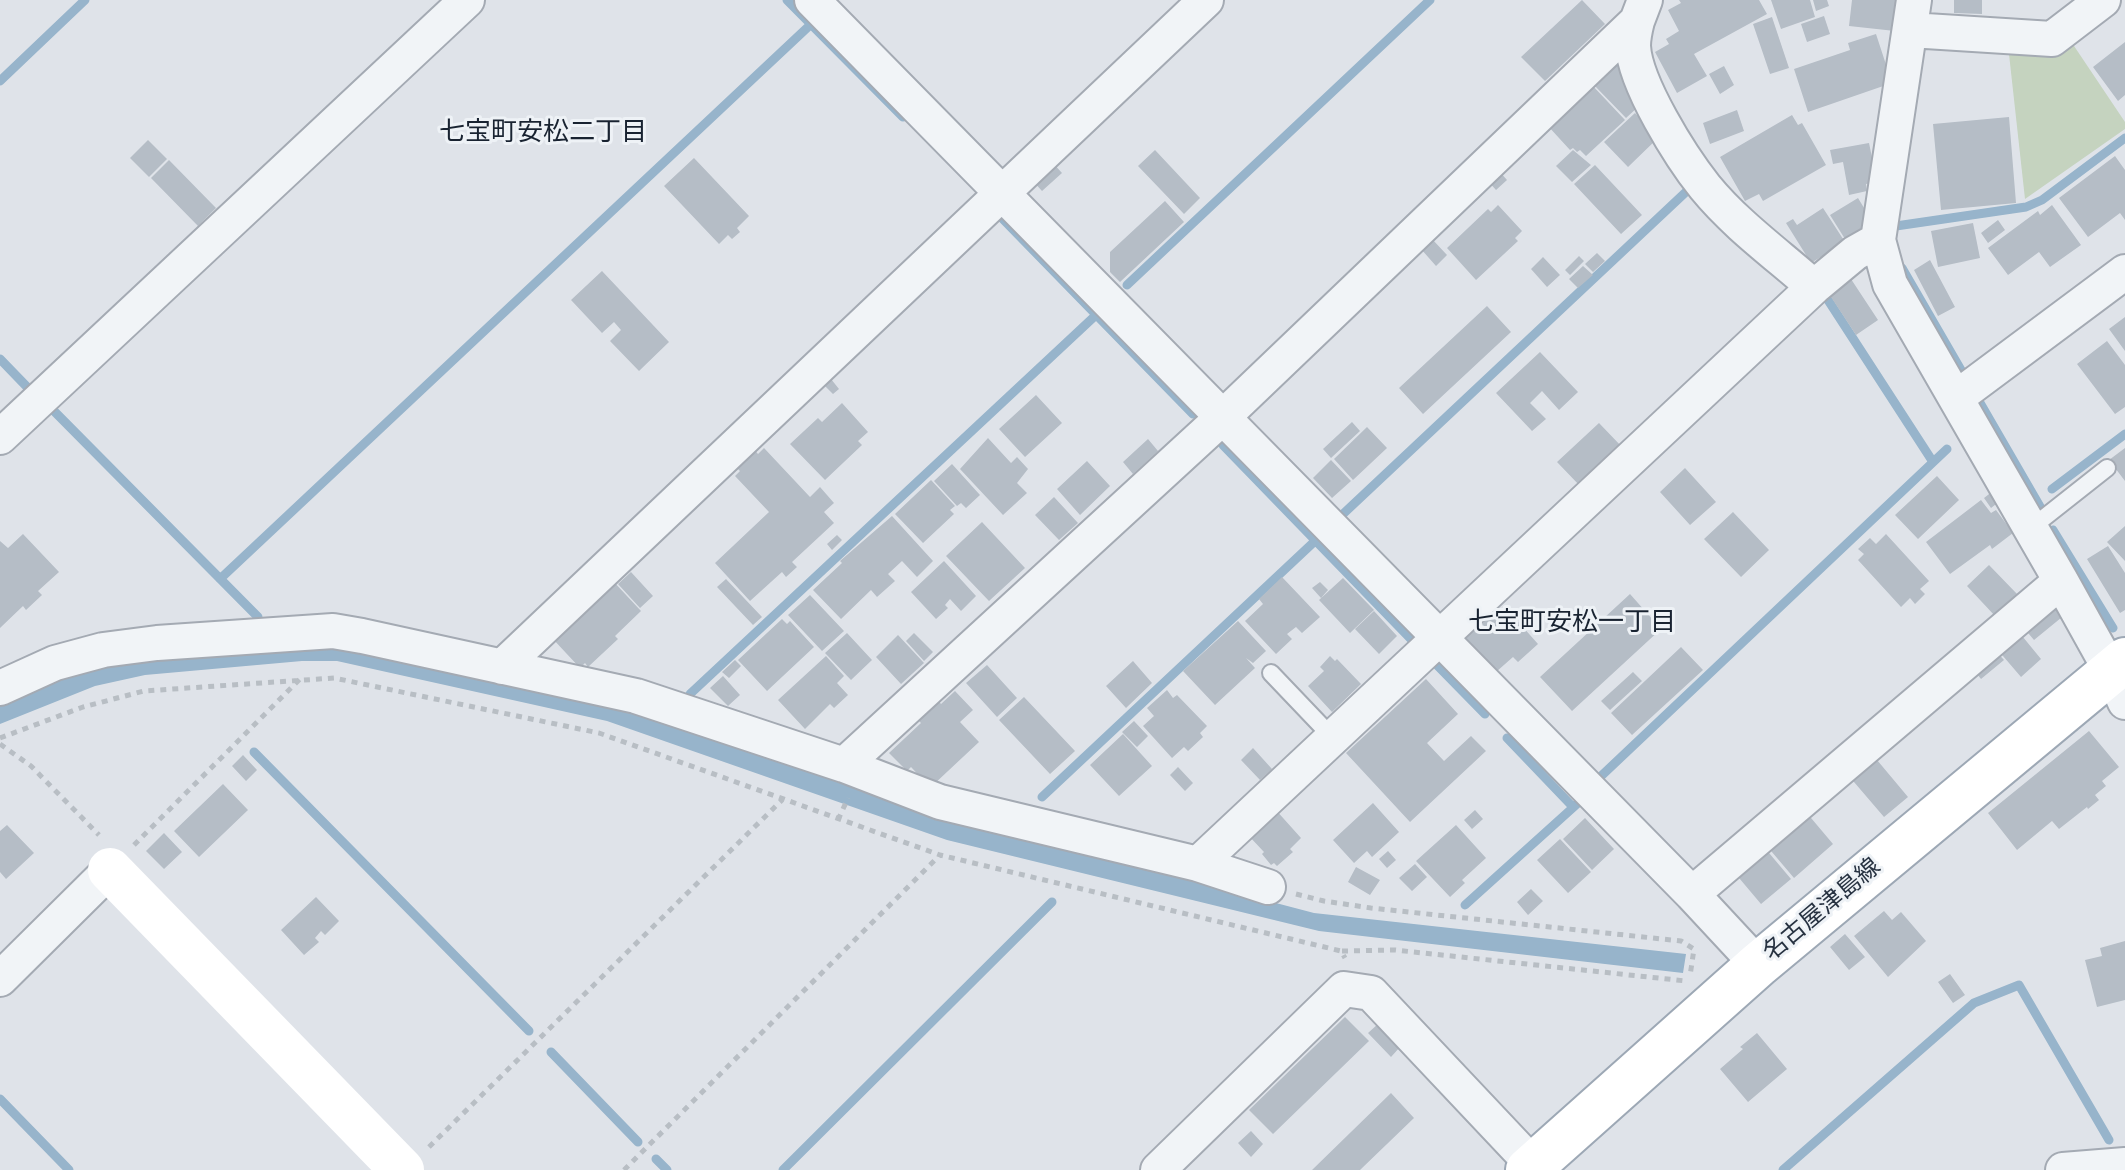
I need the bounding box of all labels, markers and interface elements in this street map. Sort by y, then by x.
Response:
district label: 七宝町安松二丁目 [439,118,647,150]
district label: 七宝町安松一丁目 [1468,608,1676,640]
street label: 名古屋津島線 [1759,854,1887,968]

